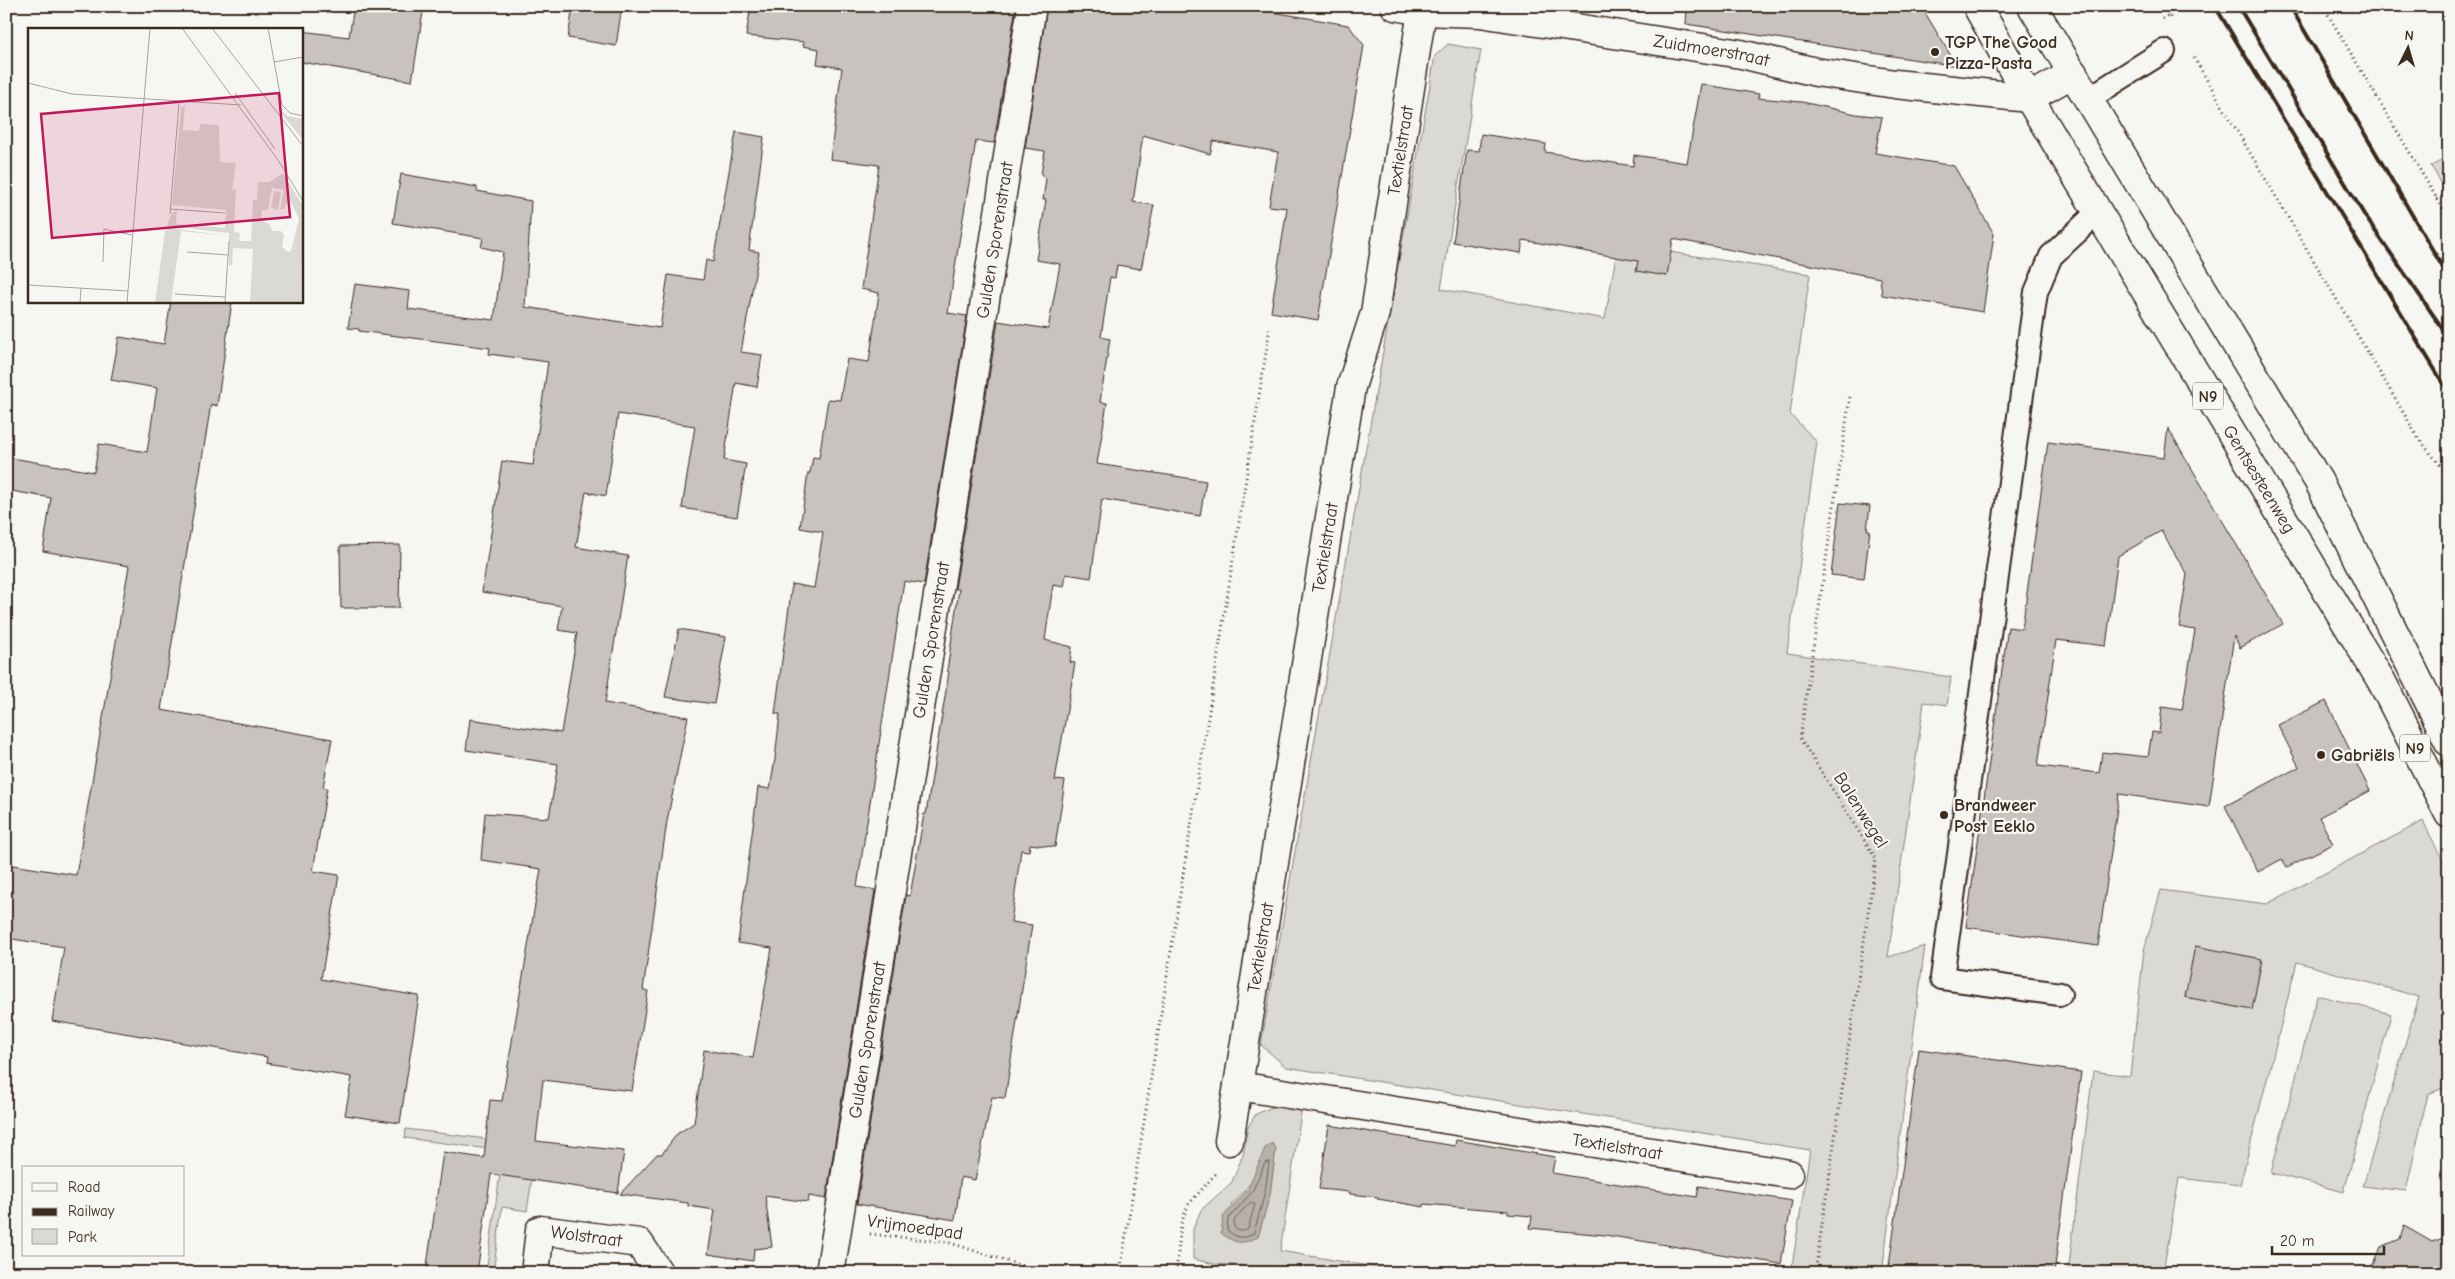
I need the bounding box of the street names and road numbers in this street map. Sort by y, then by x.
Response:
street label: Zuidmoerstraat [1652,30,1772,72]
street label: Textielstraat [1383,103,1418,197]
street label: Gulden Sporenstraat [972,159,1018,320]
road number: N9 [2193,382,2223,410]
street label: Gentsesteenweg [2218,421,2300,537]
street label: Textielstraat [1308,500,1343,594]
street label: Gulden Sporenstraat [909,559,954,720]
road number: N9 [2400,734,2430,761]
street label: Balenwegel [1829,769,1892,852]
street label: Textielstraat [1243,900,1279,994]
street label: Gulden Sporenstraat [845,959,891,1120]
street label: Textielstraat [1571,1130,1665,1165]
street label: Vrijmoedpad [866,1210,964,1245]
street label: Wolstraat [549,1222,624,1252]

